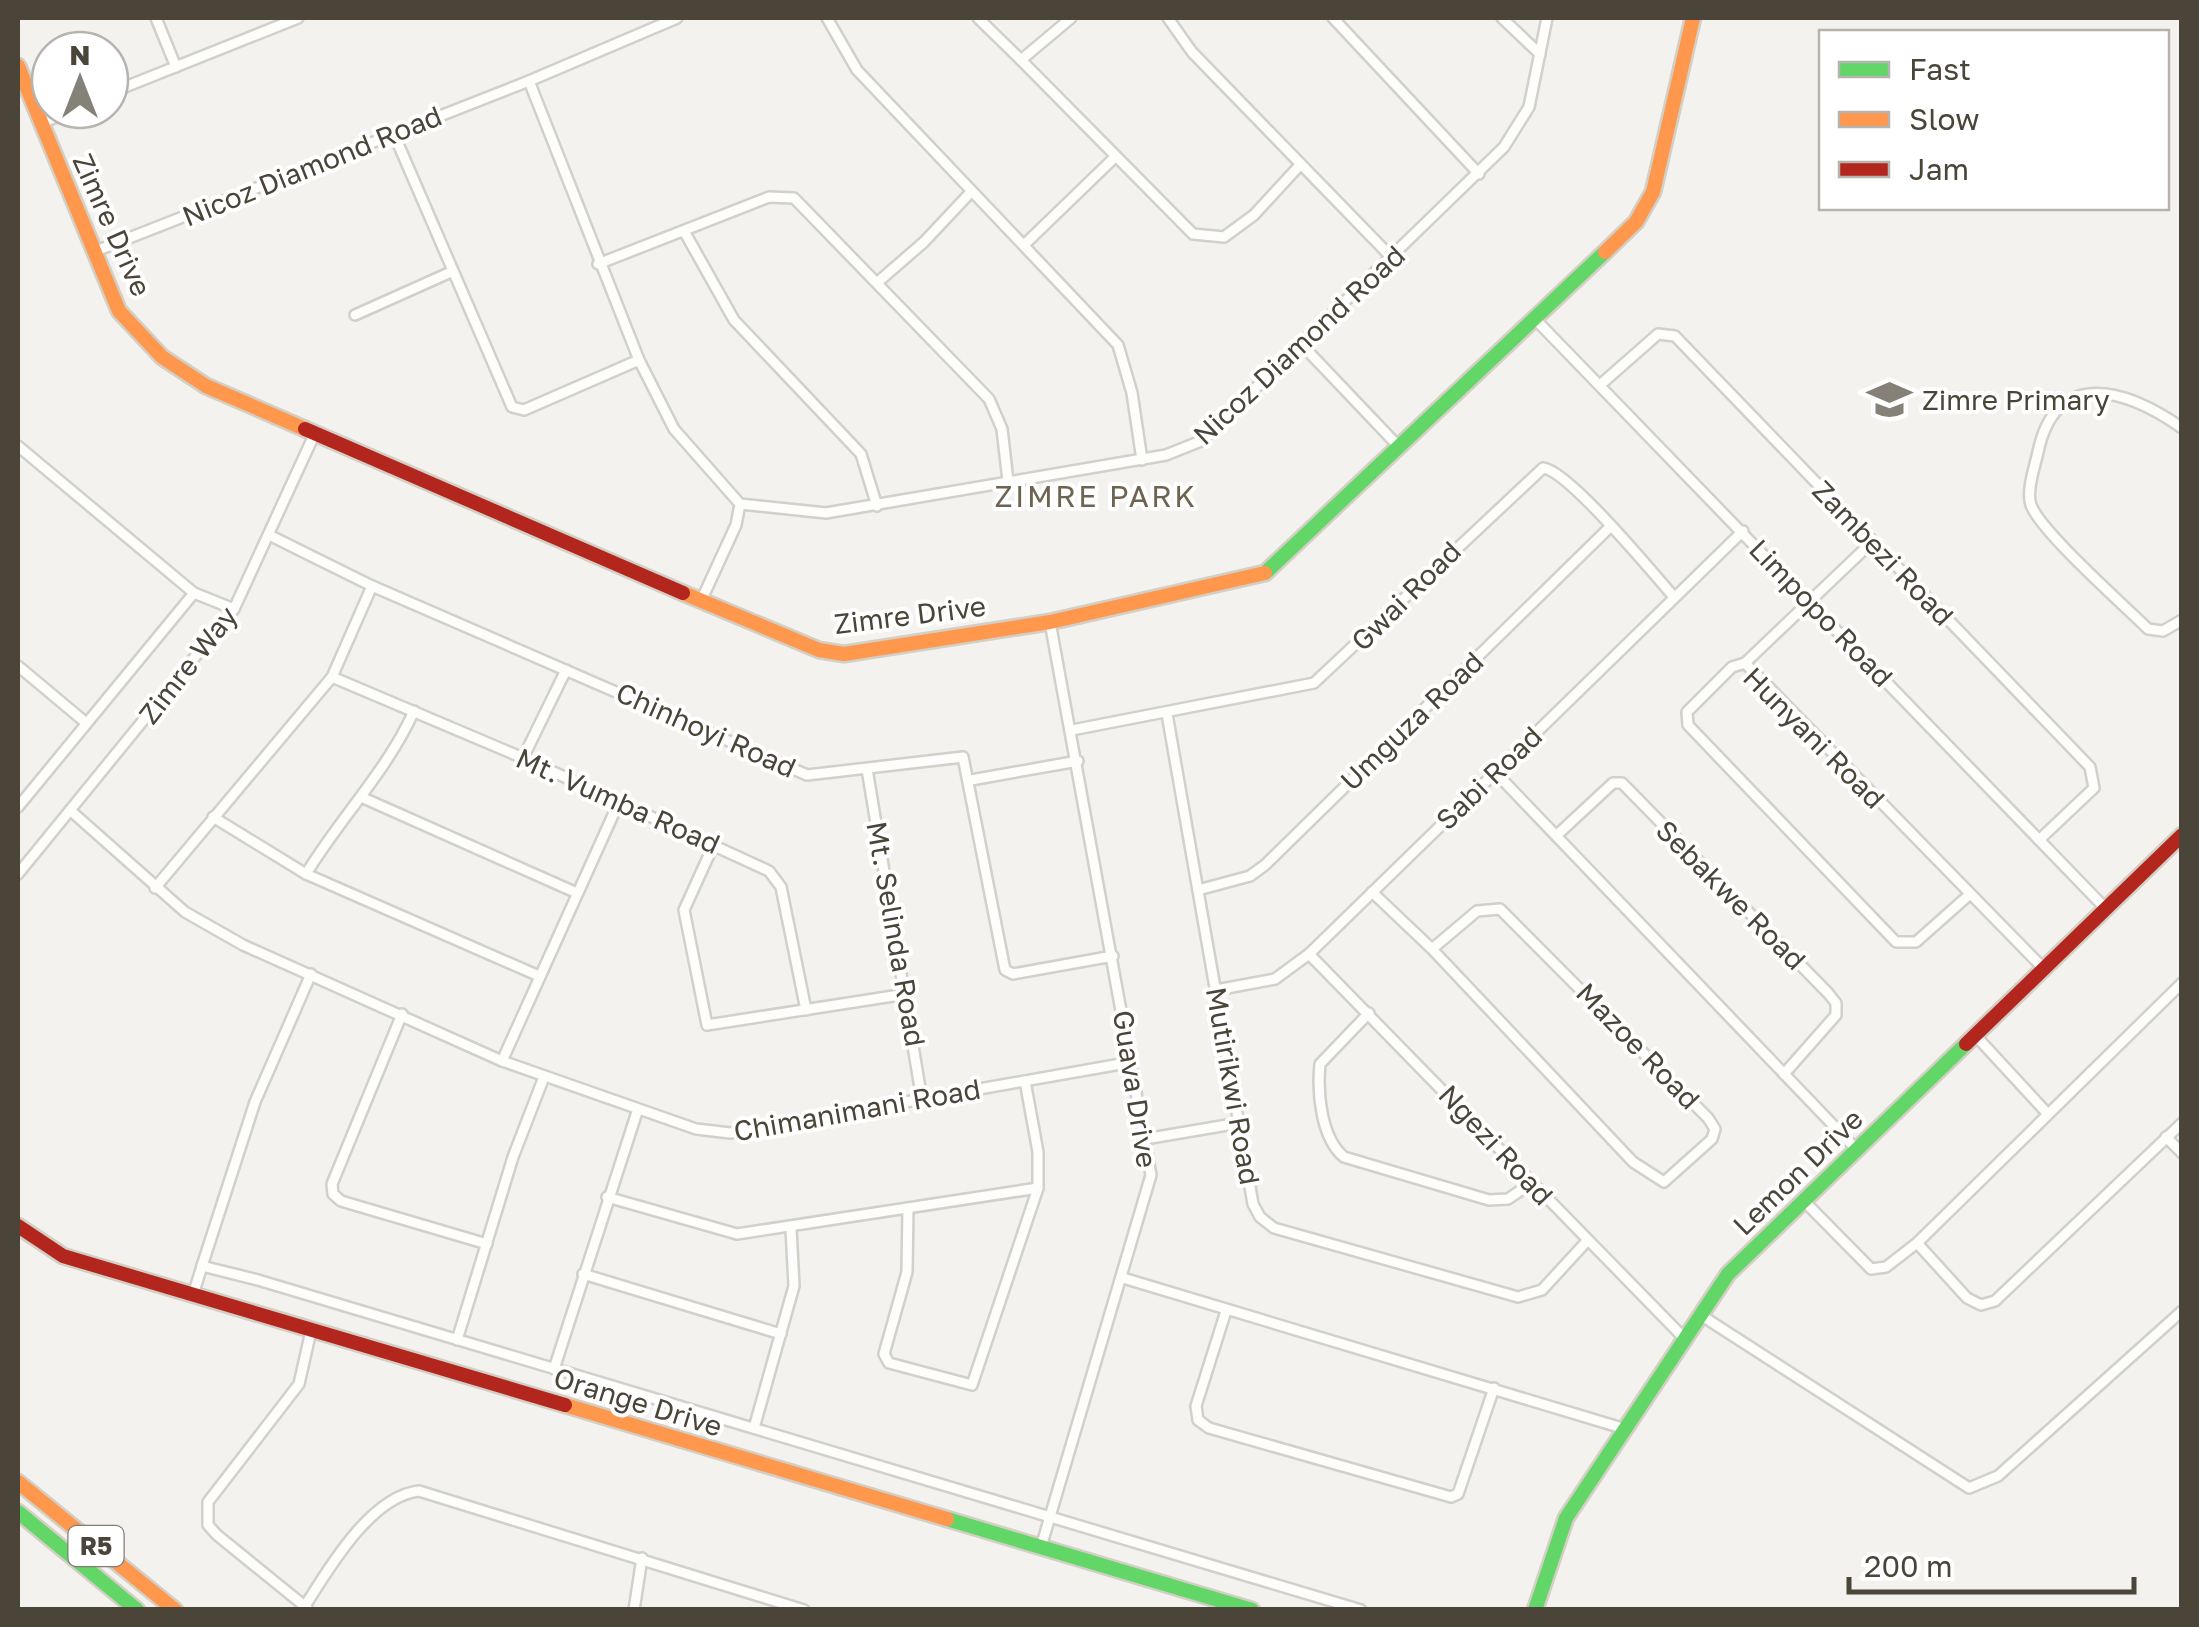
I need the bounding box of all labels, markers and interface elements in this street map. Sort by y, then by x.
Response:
north arrow [30,30,130,130]
legend [1819,30,2169,210]
text: N [69,38,91,71]
text: Fast [1909,51,1971,87]
street label: Nicoz Diamond Road [177,98,446,233]
text: Slow [1909,101,1980,137]
street label: Zimre Drive [66,148,159,301]
text: Jam [1909,151,1969,187]
street label: Nicoz Diamond Road [1186,238,1411,451]
school or university icon: Zimre Primary [1865,376,1913,424]
place label: Zimre Primary [1922,383,2110,416]
street label: Zambezi Road [1806,473,1961,632]
district label: ZIMRE PARK [995,478,1197,514]
street label: Limpopo Road [1743,532,1900,693]
street label: Gwai Road [1344,534,1467,657]
street label: Zimre Drive [832,589,988,640]
street label: Zimre Way [132,599,244,730]
street label: Umguza Road [1334,644,1490,797]
street label: Hunyani Road [1737,660,1892,815]
street label: Chinhoyi Road [611,675,801,784]
street label: Sabi Road [1429,719,1548,836]
street label: Mt. Vumba Road [511,741,725,860]
street label: Sebakwe Road [1650,813,1813,976]
street label: Mt. Selinda Road [860,819,933,1049]
street label: Mazoe Road [1570,976,1707,1116]
street label: Mutirikwi Road [1200,985,1267,1187]
street label: Guava Drive [1107,1008,1164,1170]
street label: Chimanimani Road [731,1072,983,1147]
street label: Ngezi Road [1432,1078,1560,1212]
street label: Lemon Drive [1726,1102,1869,1242]
street label: Orange Drive [550,1360,726,1443]
road number: R5 [68,1526,124,1566]
scale bar [1849,1532,2134,1594]
text: 200 m [1864,1548,1953,1584]

